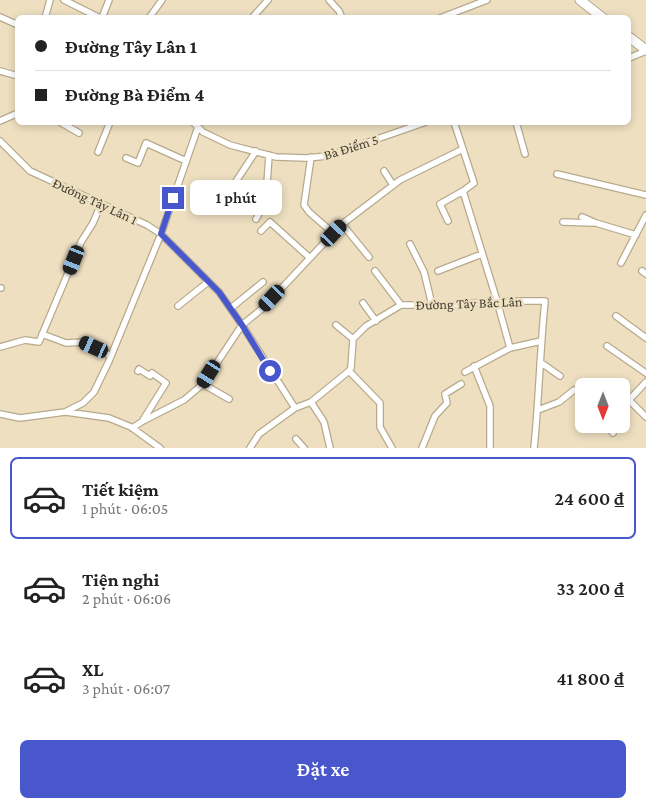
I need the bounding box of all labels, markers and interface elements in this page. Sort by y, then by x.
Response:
text: Đường Tây Lân 1 [65,36,197,57]
text: Đường Bà Điểm 4 [65,84,205,105]
street label: Bà Điểm 5 [322,131,380,163]
street label: Đường Tây Lân 1 [50,174,140,228]
callout: 1 phút [190,180,283,216]
route end [162,187,184,209]
text: 1 phút [216,189,256,206]
car [318,217,349,249]
car [61,243,86,277]
car [256,282,287,314]
street label: Đường Tây Bắc Lân [415,293,523,313]
car [77,334,110,360]
car [194,357,223,391]
route start [259,360,281,382]
north arrow [575,378,630,432]
map controls [575,378,630,433]
icon: car [22,476,67,521]
text: Tiết kiệm [82,479,159,500]
text: 24 600 ₫ [555,488,624,509]
text: 1 phút · 06:05 [82,500,168,517]
icon: car [22,566,67,611]
text: Tiện nghi [82,569,159,590]
text: 33 200 ₫ [556,578,624,599]
text: 2 phút · 06:06 [82,590,171,607]
icon: car [22,656,67,701]
text: XL [82,659,104,680]
text: 41 800 ₫ [557,668,624,689]
text: 3 phút · 06:07 [82,680,170,697]
button: Đặt xe [20,740,626,798]

